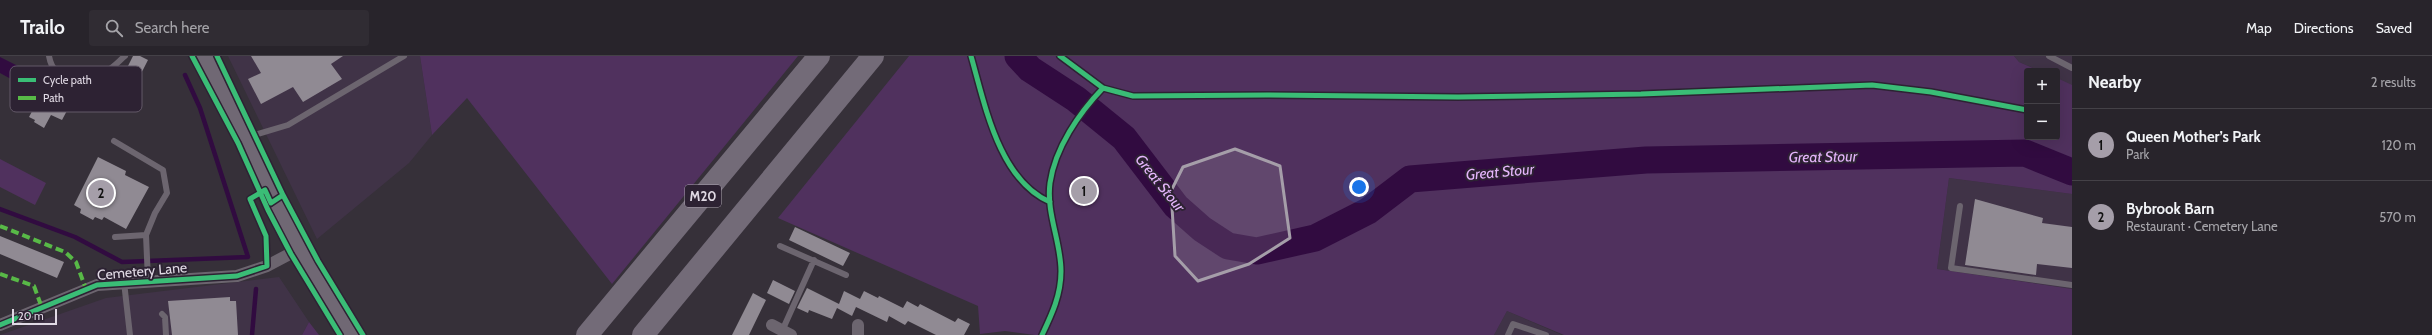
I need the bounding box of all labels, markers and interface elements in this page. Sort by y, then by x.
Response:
search box [89,10,369,46]
text: Trailo [20,16,65,39]
icon: search [103,17,125,39]
text: Search here [135,19,209,37]
text: Map [2246,19,2272,37]
text: Directions [2294,19,2354,37]
text: Saved [2376,19,2412,37]
legend [10,66,142,112]
map controls [2024,68,2060,140]
button: + [2024,68,2060,104]
text: Nearby [2088,72,2141,92]
text: Cycle path [43,73,92,87]
text: 2 results [2371,74,2416,90]
text: Path [43,91,64,105]
button: − [2024,104,2060,140]
text: Queen Mother’s Park [2126,128,2261,146]
text: 1 [2099,137,2103,153]
text: 120 m [2382,137,2416,153]
text: Park [2126,146,2149,162]
water label: Great Stour [1789,147,1859,167]
water label: Great Stour [1131,151,1189,216]
water label: Great Stour [1465,160,1536,184]
pin: 1 [1071,176,1097,206]
your location [1349,177,1369,197]
pin: 2 [88,178,114,208]
road number: M20 [685,185,721,207]
text: Bybrook Barn [2126,200,2214,218]
text: 2 [2098,209,2104,225]
text: 570 m [2379,209,2416,225]
text: Restaurant · Cemetery Lane [2126,218,2278,234]
street label: Cemetery Lane [96,258,188,284]
scale bar [12,307,57,326]
text: 20 m [18,309,44,323]

